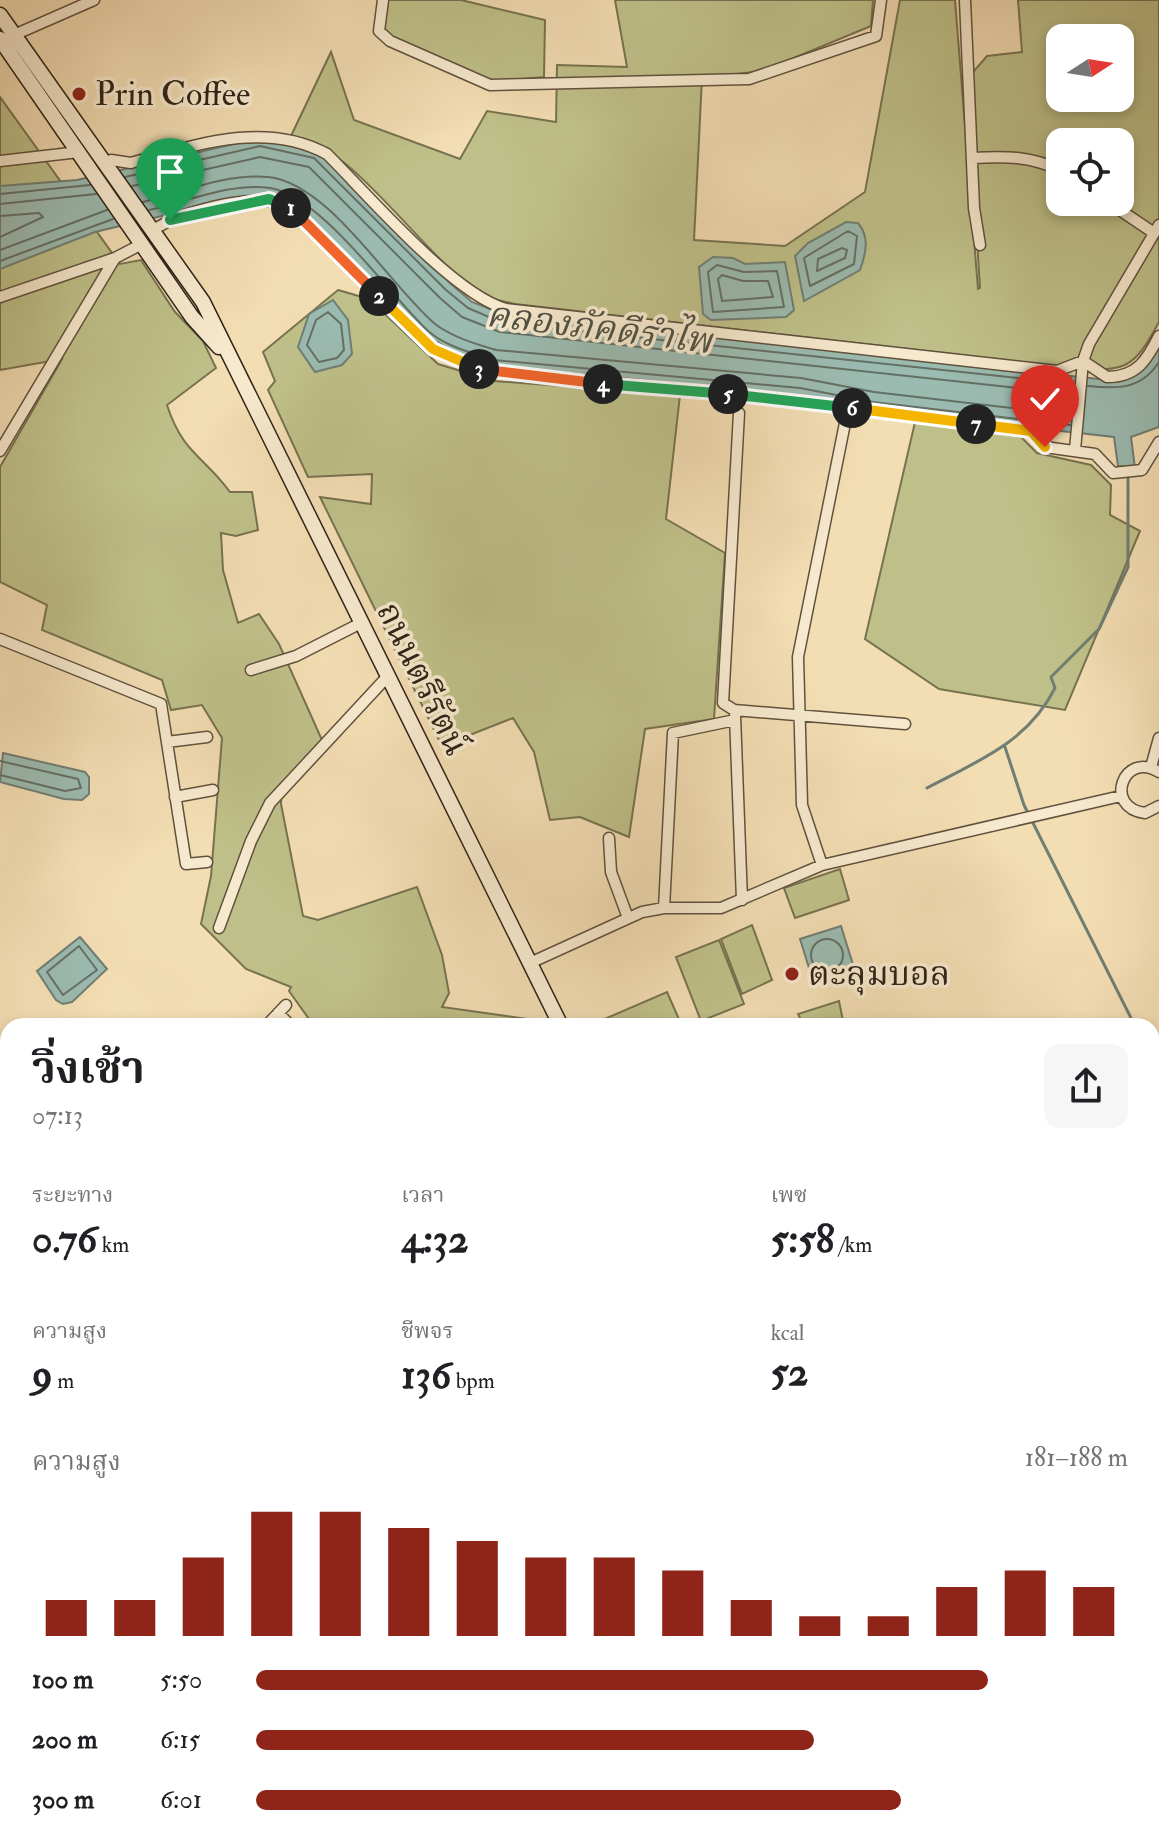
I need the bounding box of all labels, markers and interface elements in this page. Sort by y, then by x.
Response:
north arrow [1046,24,1134,112]
map controls [1046,24,1134,216]
place label: Prin Coffee [95,73,250,116]
marker: Prin Coffee [70,85,88,103]
button: locate [1046,128,1134,216]
pin [136,138,204,220]
icon: arrive [148,150,192,194]
pin: 1 [271,188,311,228]
text: 1 [287,194,295,222]
pin: 2 [359,276,399,316]
text: 2 [373,282,385,310]
water label: คลองภัคดีรำไพ [484,289,716,364]
pin: 3 [459,349,499,389]
text: 3 [475,355,483,383]
pin: 4 [583,364,623,404]
pin [1011,365,1079,447]
text: 4 [597,370,609,398]
pin: 5 [708,374,748,414]
icon: check [1023,377,1067,421]
text: 5 [723,380,733,408]
pin: 6 [832,388,872,428]
text: 6 [846,394,858,422]
pin: 7 [956,404,996,444]
text: 7 [971,410,981,438]
street label: ถนนตรีรัตน์ [366,595,478,763]
place label: ตะลุมบอล [808,953,950,996]
marker: ตะลุมบอล [783,965,801,983]
text: วิ่งเช้า [32,1042,145,1097]
button: share [1044,1044,1128,1128]
text: 07:13 [32,1100,83,1132]
text: ระยะทาง [32,1181,113,1209]
text: เวลา [401,1181,444,1209]
text: เพซ [771,1181,807,1209]
text: 0.76 [32,1214,97,1265]
text: 4:32 [401,1214,468,1265]
text: 5:58 [771,1214,834,1265]
text: km [97,1231,129,1259]
text: /km [834,1231,872,1259]
text: ความสูง [32,1317,107,1345]
text: ชีพจร [401,1317,453,1345]
text: kcal [771,1319,804,1347]
text: 52 [771,1347,808,1398]
text: 9 [32,1350,53,1401]
text: 136 [401,1350,451,1401]
text: m [53,1367,74,1395]
text: bpm [451,1367,495,1395]
text: 181–188 m [1025,1442,1128,1474]
text: ความสูง [32,1446,121,1478]
text: 100 m [32,1664,93,1696]
text: 5:50 [160,1664,202,1696]
text: 200 m [32,1724,97,1756]
text: 6:15 [160,1724,200,1756]
text: 300 m [32,1784,94,1816]
text: 6:01 [160,1784,202,1816]

